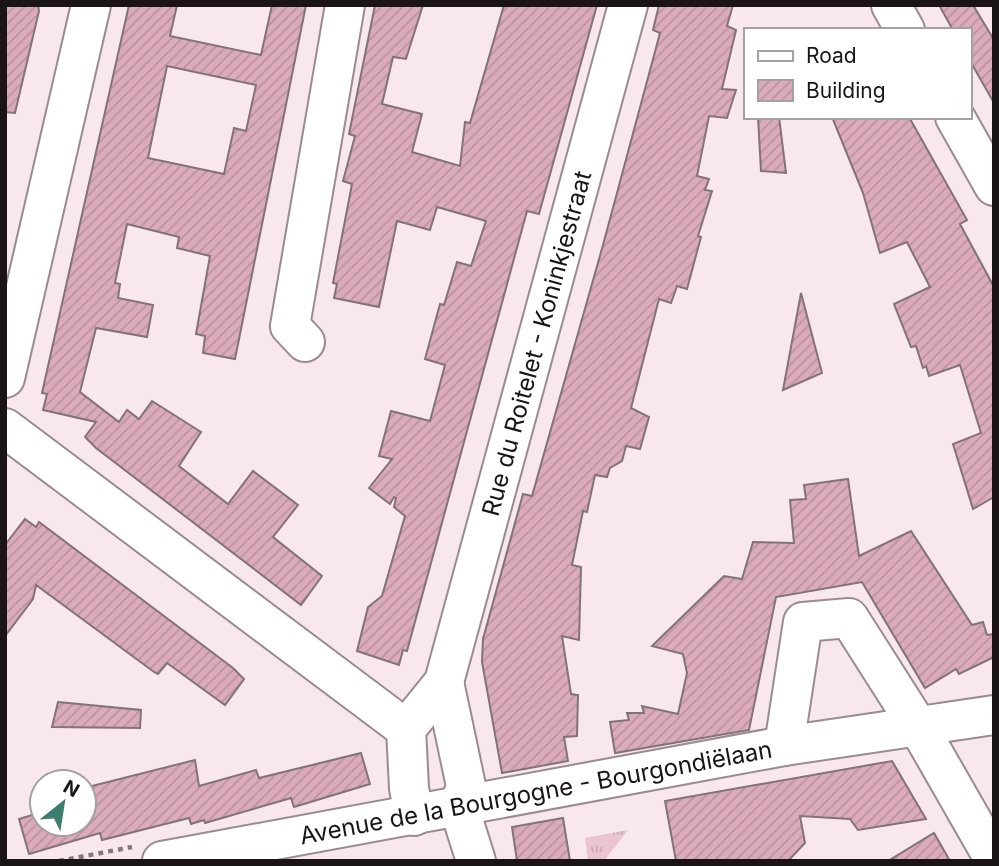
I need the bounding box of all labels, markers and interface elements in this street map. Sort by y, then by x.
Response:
legend [744,28,971,119]
text: Road [806,43,857,68]
text: Building [806,78,886,103]
street label: Rue du Roitelet - Koninkjestraat [475,167,597,519]
street label: Avenue de la Bourgogne - Bourgondiëlaan [297,734,774,850]
north arrow [28,768,98,838]
text: N [59,775,83,802]

